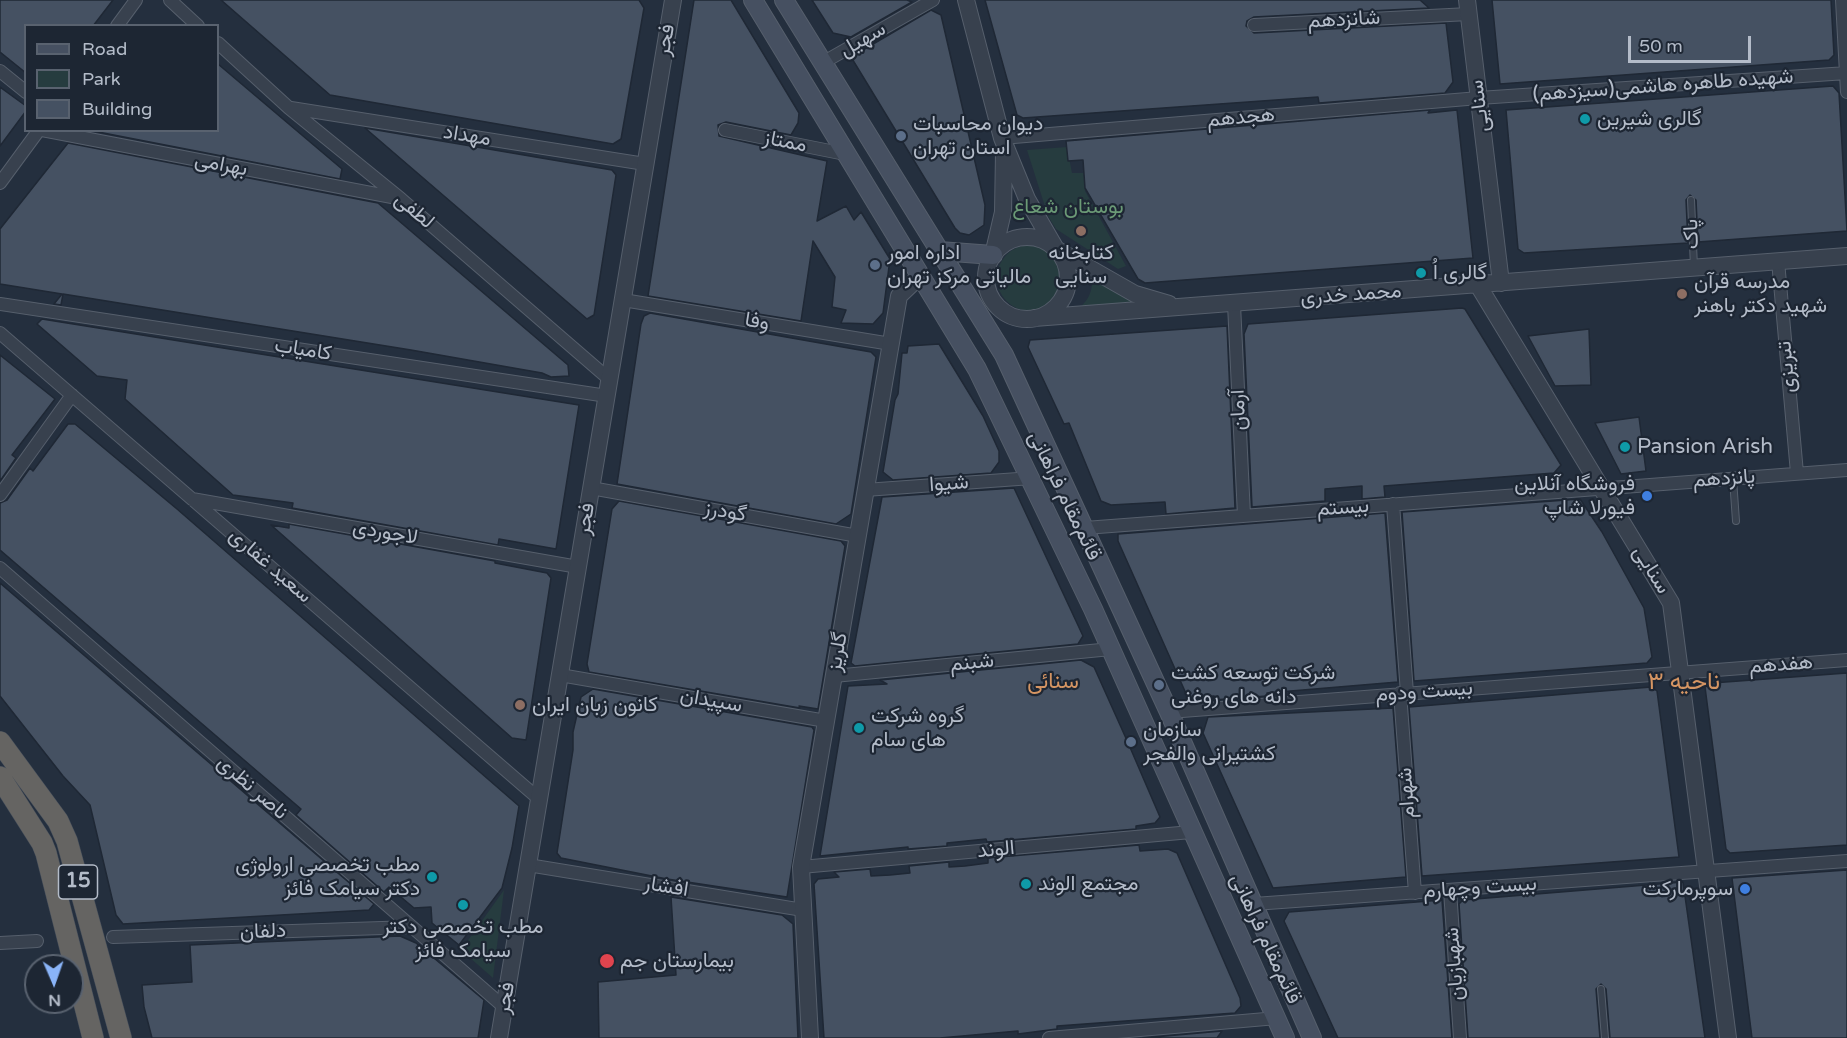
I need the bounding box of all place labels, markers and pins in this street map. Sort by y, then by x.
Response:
place label: گالری شیرین [1597,106,1702,132]
place label: دیوان محاسبات استان تهران [913,111,1043,161]
marker: گالری شیرین [1578,112,1592,126]
marker: دیوان محاسبات استان تهران [894,129,908,143]
marker: كتابخانه سنایی [1074,224,1088,238]
place label: اداره امور مالیاتی مرکز تهران [887,240,1031,290]
place label: كتابخانه سنایی [1048,240,1114,290]
marker: اداره امور مالیاتی مرکز تهران [868,258,882,272]
place label: گالری اُ [1433,260,1487,286]
marker: گالری اُ [1414,266,1428,280]
place label: مدرسه قرآن شهید دکتر باهنر [1694,269,1827,319]
marker: مدرسه قرآن شهید دکتر باهنر [1675,287,1689,301]
place label: Pansion Arish [1637,434,1773,460]
marker: Pansion Arish [1618,440,1632,454]
place label: فروشگاه آنلاین فیورلا شاپ [1514,471,1635,521]
marker: فروشگاه آنلاین فیورلا شاپ [1640,489,1654,503]
place label: شرکت توسعه کشت دانه های روغنی [1171,660,1335,710]
marker: شرکت توسعه کشت دانه های روغنی [1152,678,1166,692]
place label: کانون زبان ایران [532,692,658,718]
marker: کانون زبان ایران [513,698,527,712]
place label: گروه شرکت های سام [871,703,964,753]
place label: سازمان کشتیرانی والفجر [1143,717,1276,767]
marker: گروه شرکت های سام [852,721,866,735]
marker: سازمان کشتیرانی والفجر [1124,735,1138,749]
place label: مطب تخصصی ارولوژی دکتر سیامک فائز [235,852,420,902]
marker: مطب تخصصی ارولوژی دکتر سیامک فائز [425,870,439,884]
place label: مجتمع الوند [1038,871,1139,897]
place label: سوپرمارکت [1643,876,1733,902]
marker: مجتمع الوند [1019,877,1033,891]
marker: سوپرمارکت [1738,882,1752,896]
marker: مطب تخصصی دکتر سیامک فائز [456,898,470,912]
place label: مطب تخصصی دکتر سیامک فائز [382,914,544,964]
place label: بیمارستان جم [620,948,734,974]
marker: بیمارستان جم [598,952,616,970]

